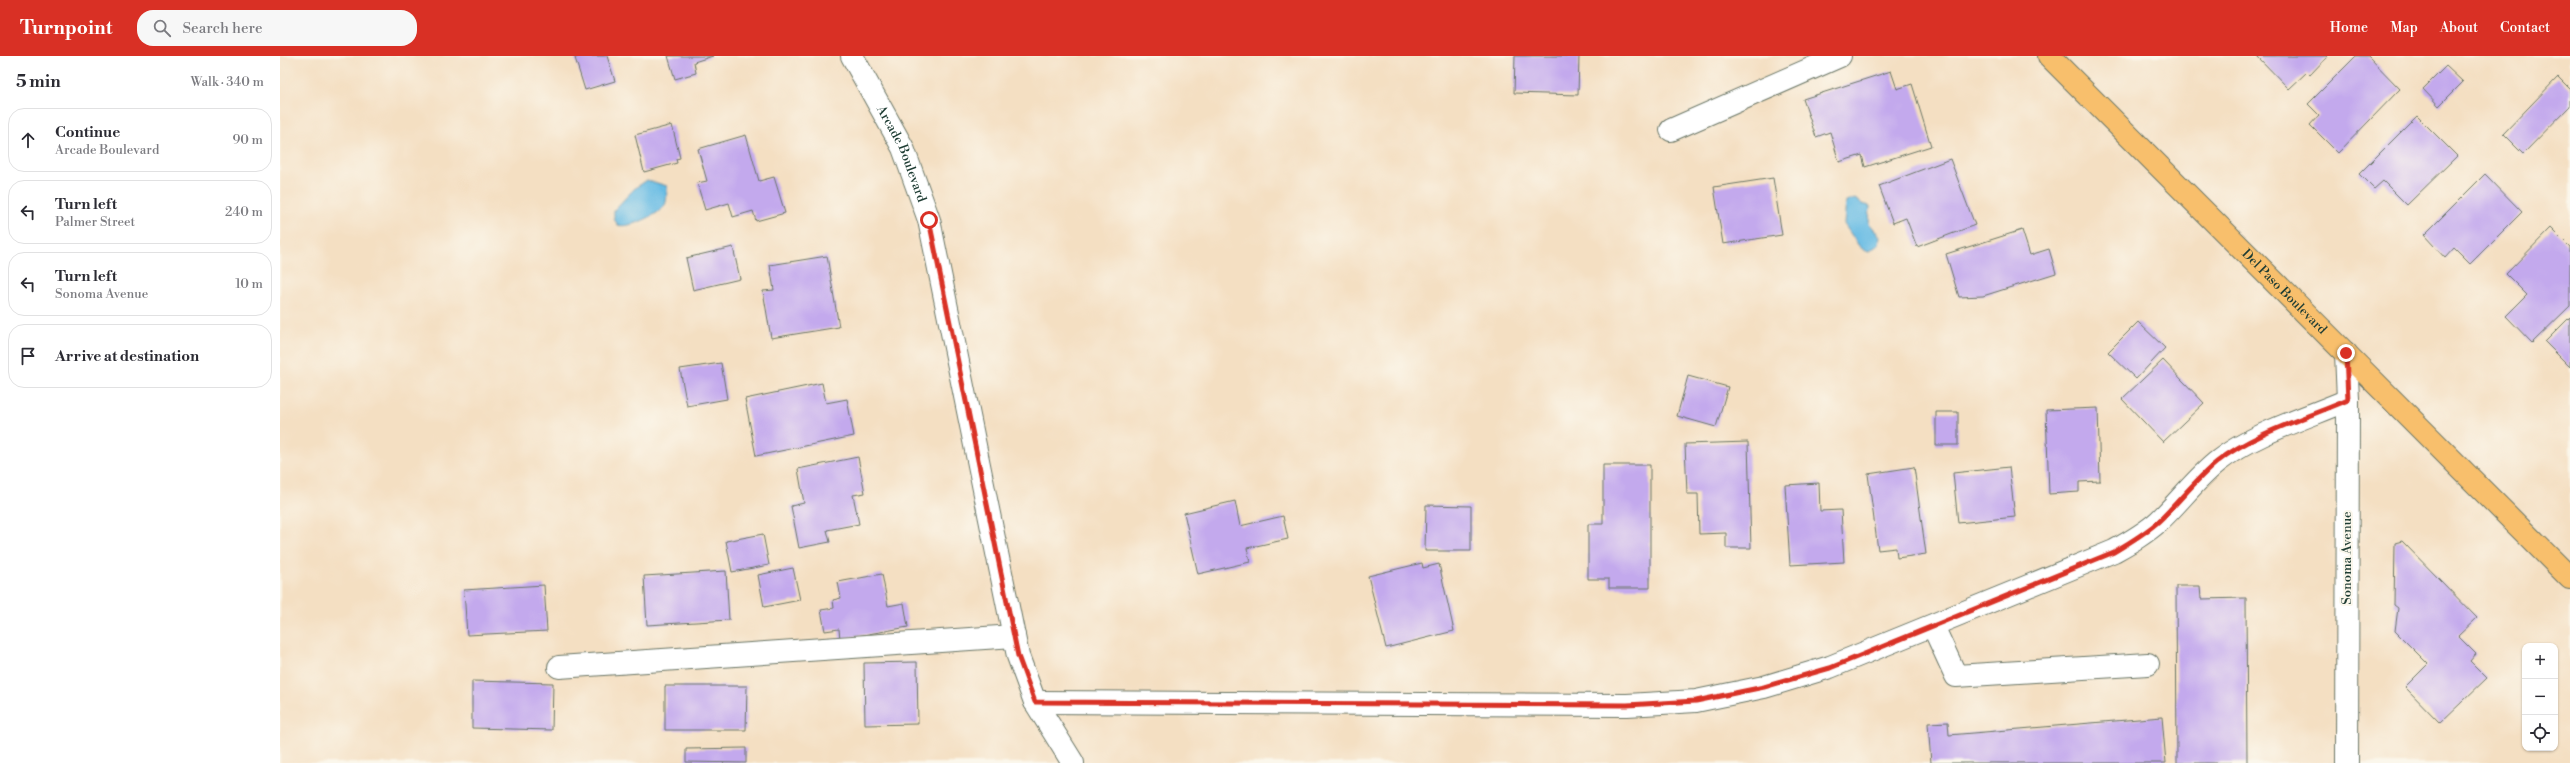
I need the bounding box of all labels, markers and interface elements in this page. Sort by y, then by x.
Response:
search box [137,10,417,46]
text: Turnpoint [20,16,113,40]
icon: search [151,17,173,39]
text: Search here [183,19,263,38]
text: Home [2330,19,2368,37]
text: Map [2390,19,2418,37]
text: About [2440,19,2478,37]
text: Contact [2500,19,2550,37]
text: 5 min [16,71,61,93]
text: Walk · 340 m [191,74,264,90]
street label: Arcade Boulevard [873,102,930,205]
text: Continue [55,123,120,142]
icon: ahead [17,129,39,151]
text: 90 m [232,132,263,148]
text: Arcade Boulevard [55,142,159,158]
text: Turn left [55,195,117,214]
icon: left [17,201,39,223]
text: 240 m [225,204,263,220]
route start [920,211,938,229]
text: Palmer Street [55,214,135,230]
street label: Del Paso Boulevard [2238,246,2331,338]
text: Turn left [55,267,117,286]
icon: left [17,273,39,295]
text: 10 m [235,276,263,292]
text: Sonoma Avenue [55,286,148,302]
route end [2337,344,2355,362]
icon: arrive [17,345,39,367]
text: Arrive at destination [55,347,199,366]
street label: Sonoma Avenue [2339,511,2355,605]
map controls [2522,643,2558,751]
button: + [2522,643,2558,679]
button: − [2522,679,2558,715]
button: locate [2522,715,2558,751]

